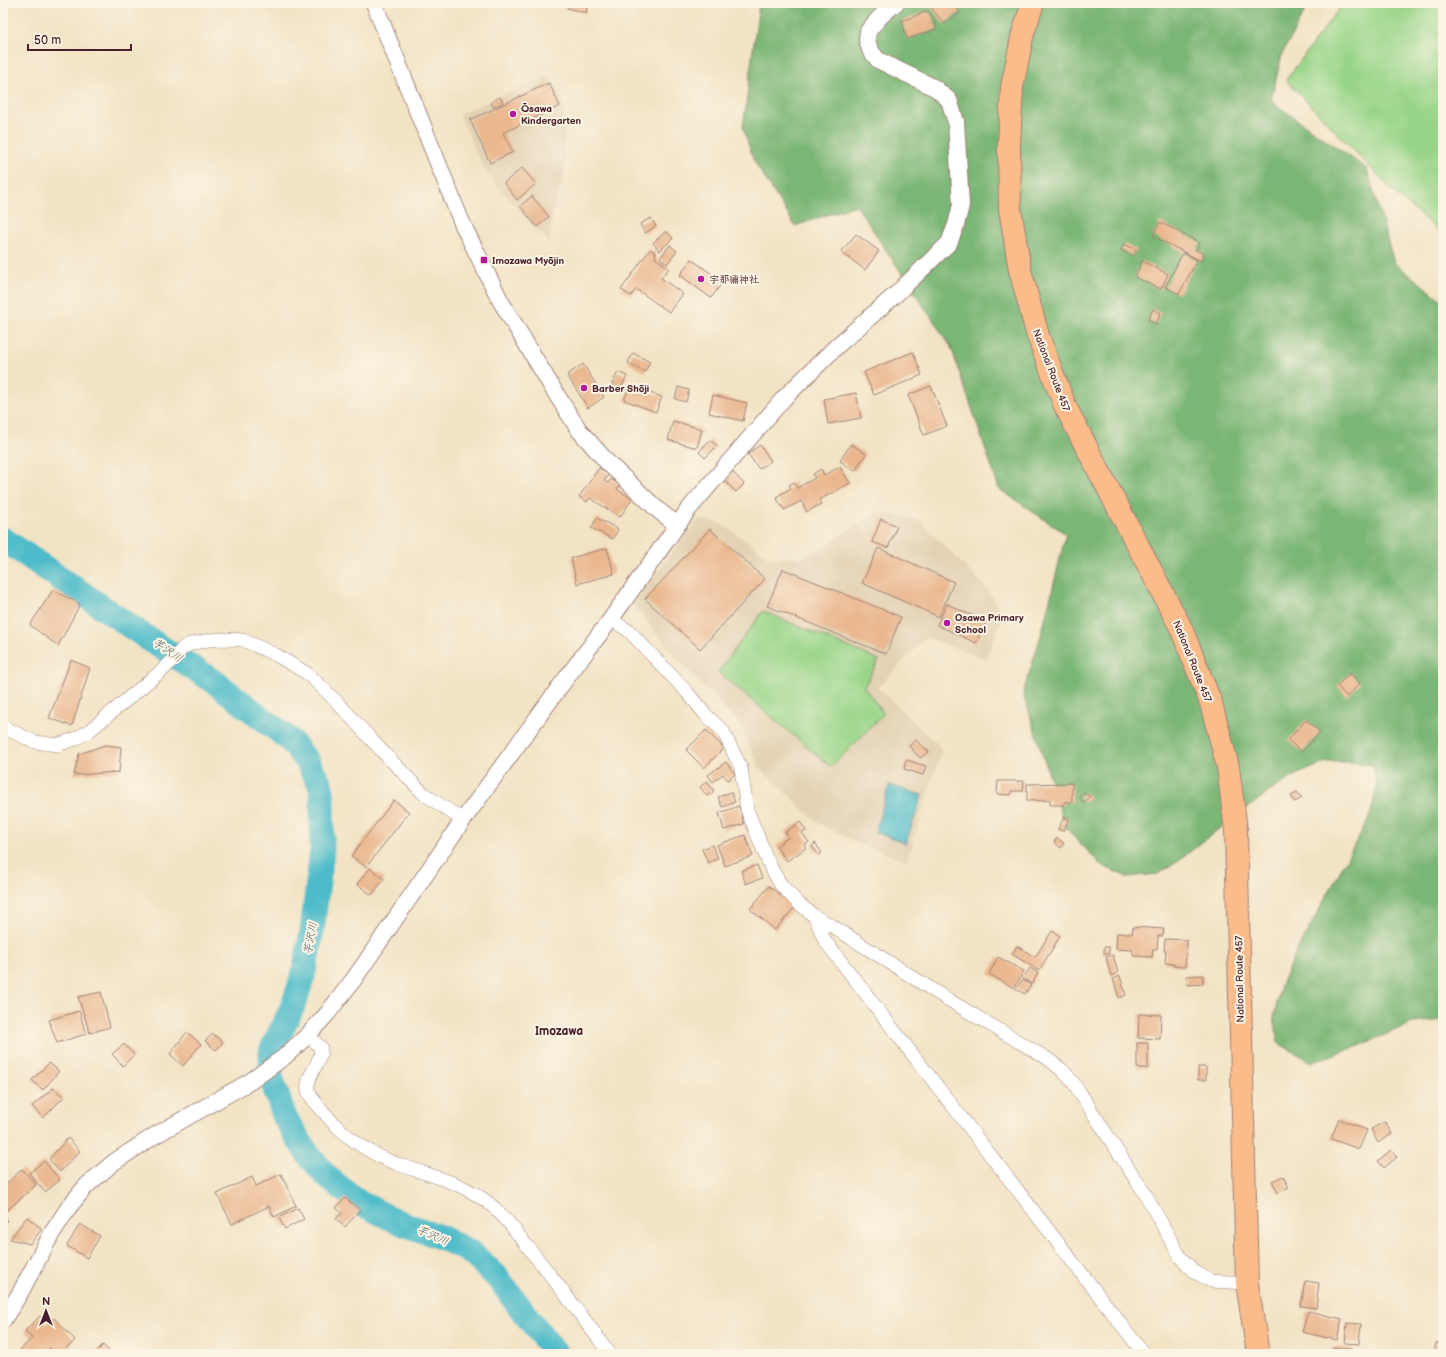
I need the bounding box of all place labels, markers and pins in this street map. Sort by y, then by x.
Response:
place label: Ōsawa Kindergarten [521,102,581,127]
marker: Ōsawa Kindergarten [508,109,518,119]
marker: Imozawa Myōjin [479,255,489,265]
place label: Imozawa Myōjin [492,255,565,267]
marker: 宇那禰神社 [696,274,706,284]
place label: 宇那禰神社 [709,274,759,286]
marker: Barber Shōji [579,383,589,393]
place label: Barber Shōji [592,383,649,395]
place label: Osawa Primary School [955,612,1024,636]
marker: Osawa Primary School [942,618,952,628]

